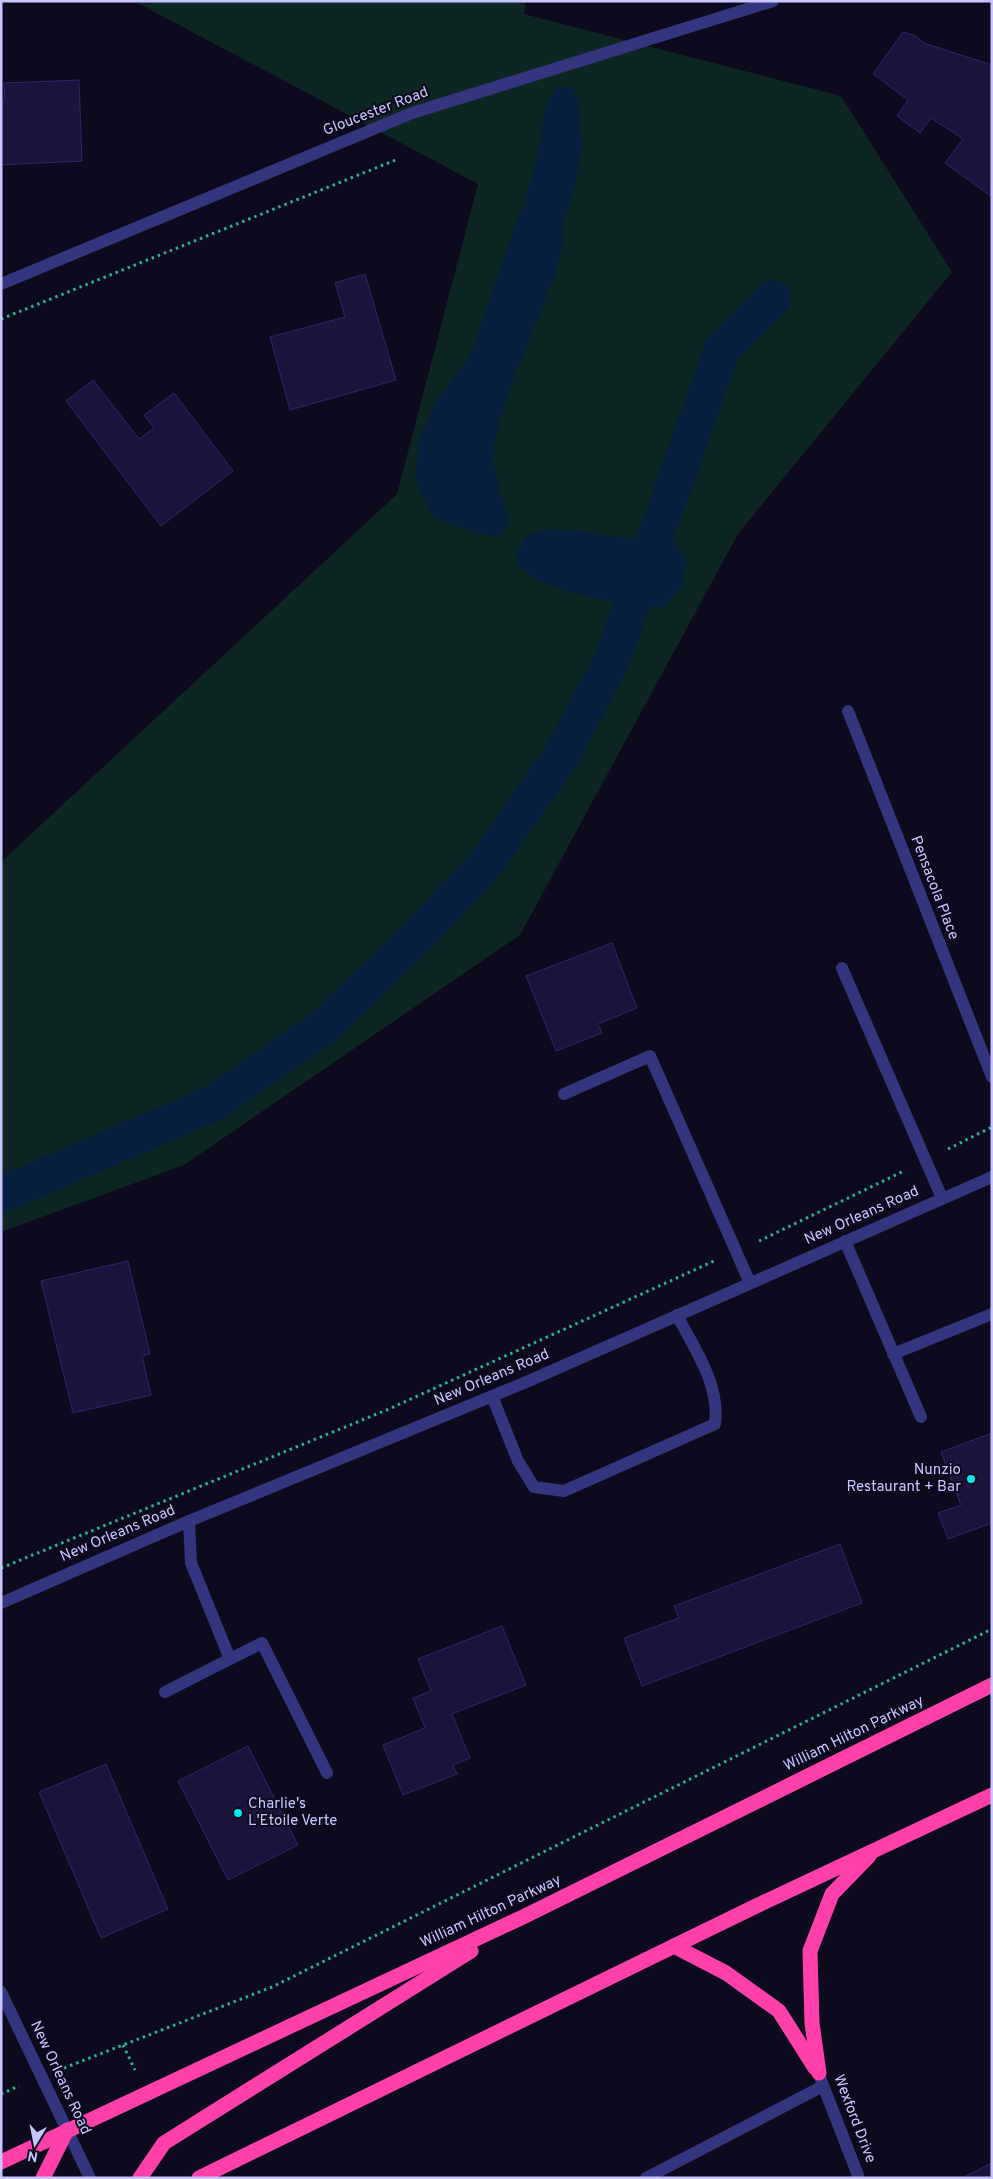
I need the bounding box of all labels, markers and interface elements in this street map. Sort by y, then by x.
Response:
street label: Gloucester Road [321,83,431,141]
street label: Pensacola Place [905,833,963,943]
street label: New Orleans Road [802,1182,922,1250]
street label: New Orleans Road [432,1345,552,1411]
place label: Nunzio Restaurant + Bar [847,1461,961,1497]
marker: Nunzio Restaurant + Bar [965,1473,977,1485]
street label: New Orleans Road [58,1501,178,1567]
street label: William Hilton Parkway [781,1692,927,1776]
place label: Charlie's L'Etoile Verte [248,1795,337,1831]
marker: Charlie's L'Etoile Verte [232,1807,244,1819]
street label: William Hilton Parkway [417,1871,565,1953]
street label: New Orleans Road [25,2018,95,2138]
street label: Wexford Drive [828,2072,880,2166]
north arrow [10,2119,60,2169]
text: N [27,2146,39,2165]

